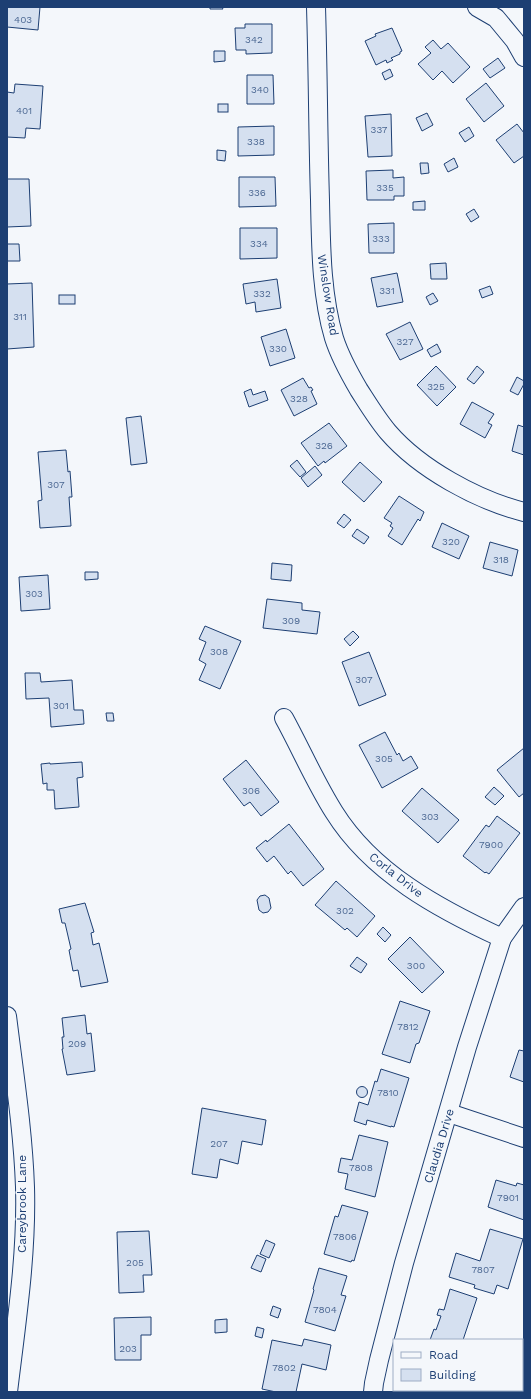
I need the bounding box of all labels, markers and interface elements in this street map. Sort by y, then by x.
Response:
house number: 403 [14,14,32,25]
house number: 342 [245,34,263,45]
house number: 340 [251,84,269,95]
house number: 401 [16,105,32,116]
house number: 337 [371,124,388,135]
house number: 338 [247,136,265,147]
house number: 335 [376,182,394,193]
house number: 336 [248,187,266,198]
house number: 333 [372,233,390,244]
house number: 334 [250,238,268,249]
street label: Winslow Road [315,253,341,337]
house number: 331 [379,285,395,296]
house number: 332 [253,288,271,299]
house number: 311 [13,311,27,322]
house number: 327 [396,336,414,347]
house number: 330 [269,343,287,354]
house number: 325 [427,381,445,392]
house number: 328 [290,393,308,404]
house number: 326 [315,440,333,451]
house number: 307 [47,479,65,490]
house number: 320 [442,536,460,547]
house number: 318 [493,554,509,565]
house number: 303 [25,588,43,599]
house number: 309 [282,615,300,626]
house number: 308 [210,646,228,657]
house number: 307 [355,674,373,685]
house number: 301 [53,700,69,711]
house number: 305 [375,753,393,764]
house number: 306 [242,785,260,796]
house number: 303 [421,811,439,822]
house number: 7900 [479,839,503,850]
street label: Corla Drive [366,850,426,900]
house number: 302 [336,905,354,916]
house number: 300 [407,960,425,971]
house number: 7812 [397,1021,419,1032]
house number: 209 [68,1038,86,1049]
house number: 7810 [377,1087,399,1098]
street label: Claudia Drive [421,1107,457,1185]
house number: 207 [210,1138,228,1149]
street label: Careybrook Lane [15,1155,29,1253]
house number: 7808 [349,1162,373,1173]
house number: 7901 [497,1192,519,1203]
house number: 7806 [333,1231,357,1242]
house number: 205 [126,1257,144,1268]
house number: 7807 [471,1264,495,1275]
house number: 7804 [313,1304,337,1315]
legend [393,1339,523,1391]
house number: 203 [119,1343,137,1354]
text: Road [429,1348,458,1362]
house number: 7802 [272,1362,296,1373]
text: Building [429,1368,476,1382]

